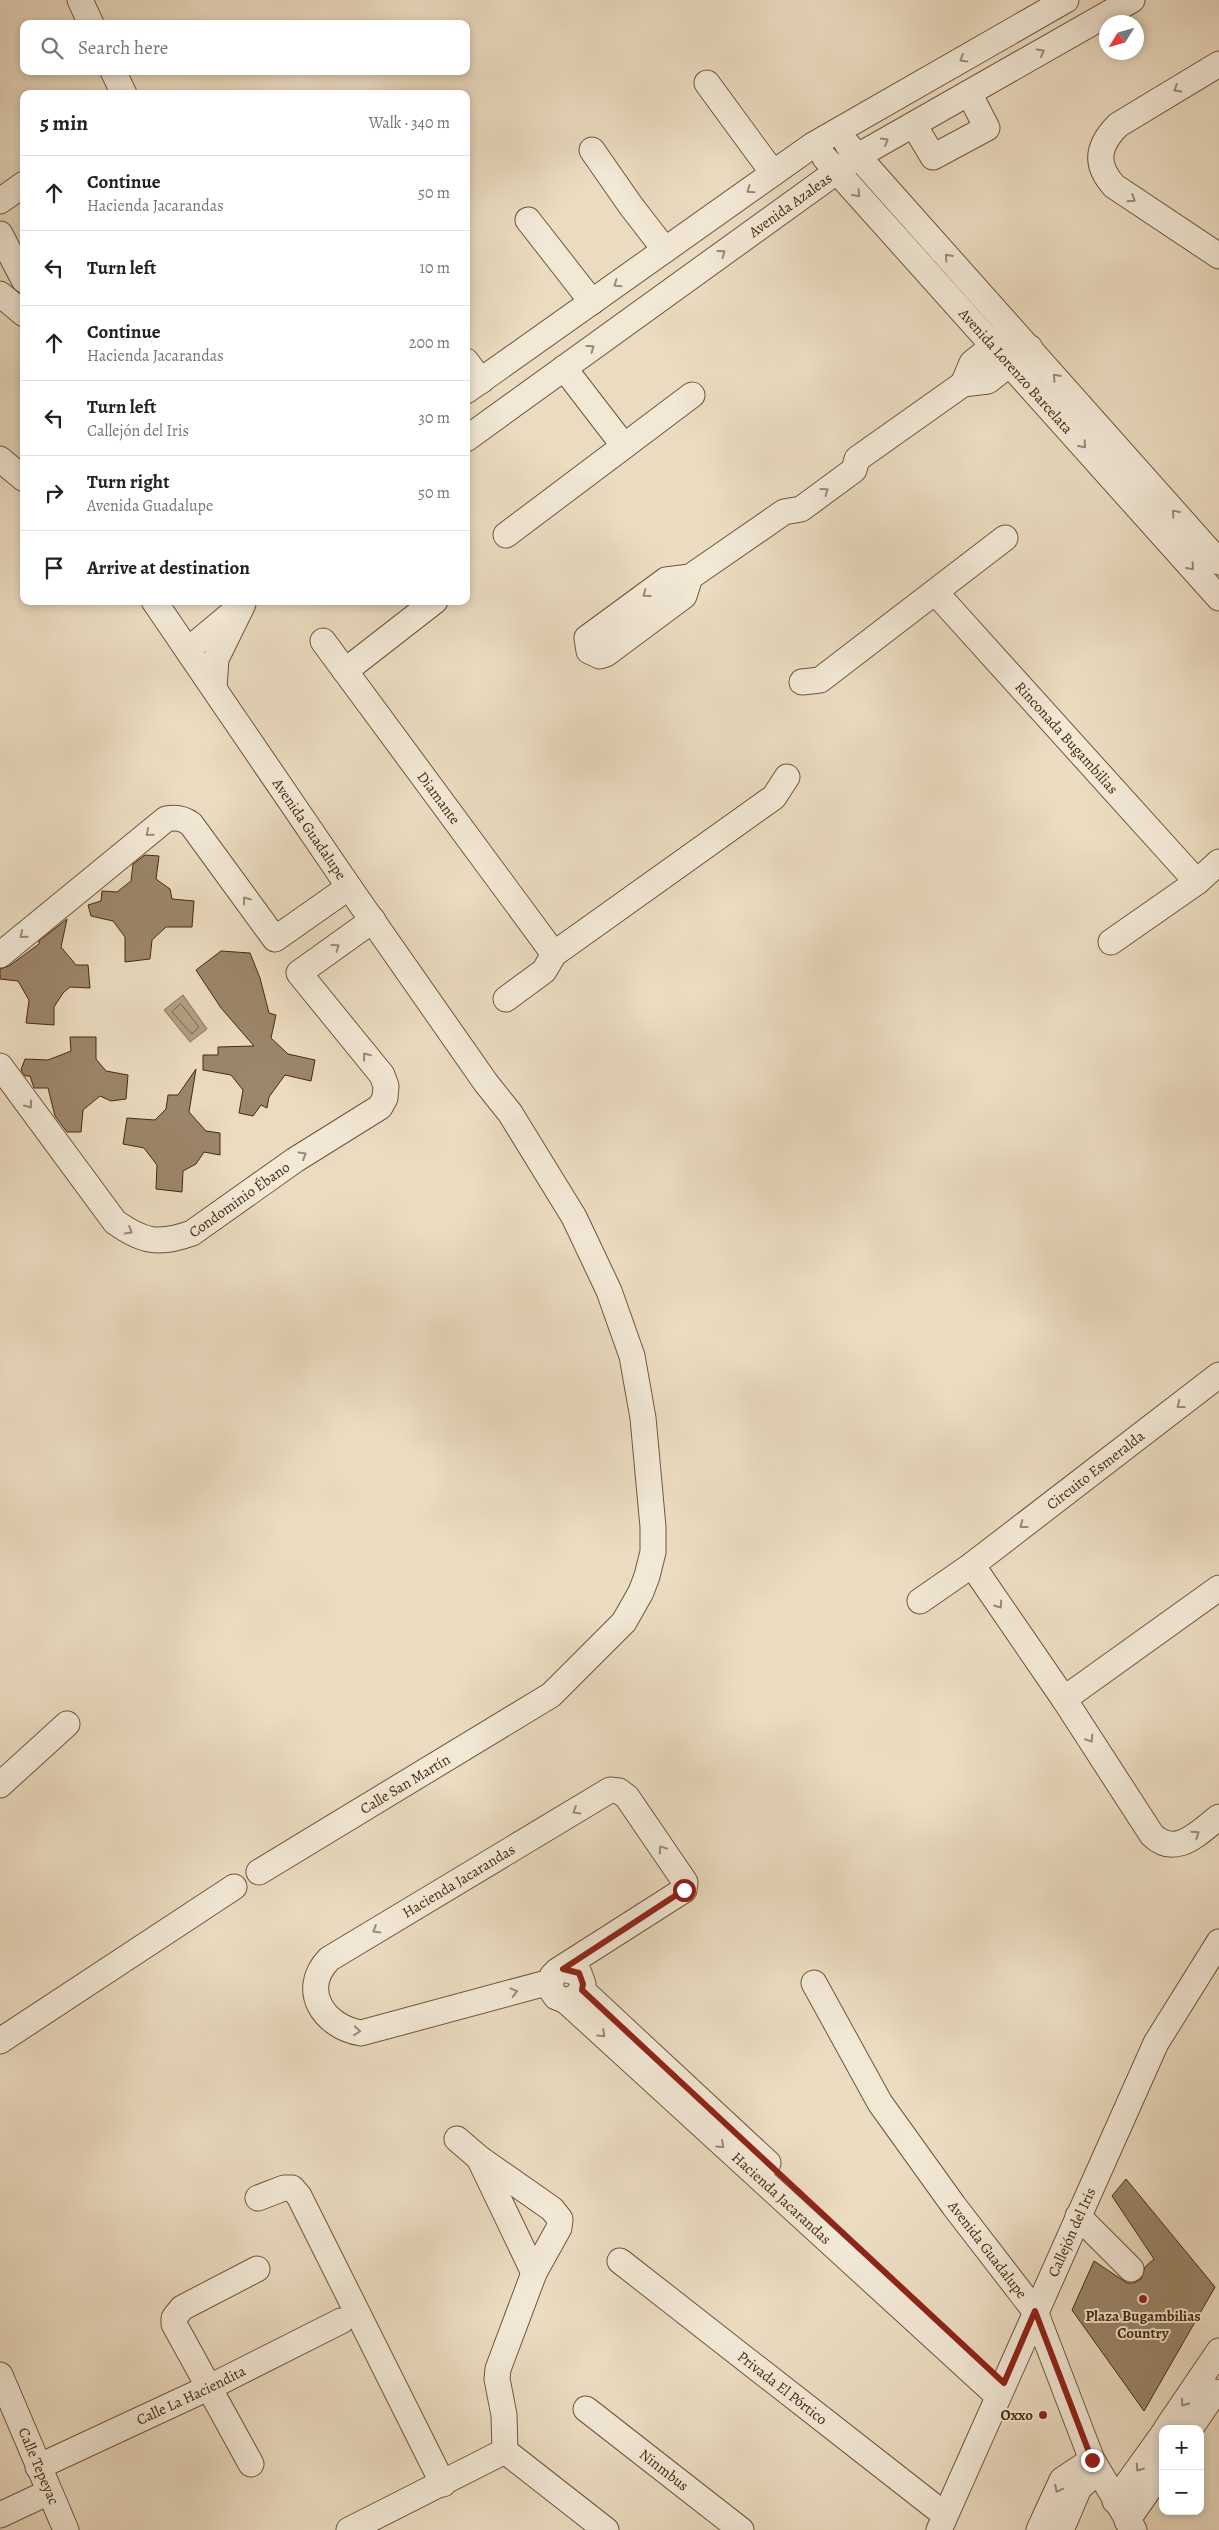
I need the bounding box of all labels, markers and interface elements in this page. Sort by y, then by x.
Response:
north arrow [1099,15,1144,60]
search box [20,20,470,75]
icon: search [38,34,66,62]
text: Search here [78,35,168,61]
one-way arrow [1036,48,1045,58]
one-way arrow [959,53,968,63]
one-way arrow [1174,83,1183,93]
text: 5 min [40,109,88,137]
text: Walk · 340 m [369,112,450,134]
one-way arrow [879,137,888,147]
street label: Avenida Azaleas [744,168,836,242]
text: Continue [87,169,161,195]
icon: ahead [40,179,68,207]
text: 50 m [418,182,450,204]
one-way arrow [746,184,756,193]
one-way arrow [852,189,861,198]
one-way arrow [1126,193,1136,202]
text: Hacienda Jacarandas [87,195,224,217]
one-way arrow [717,250,726,259]
one-way arrow [945,253,954,262]
icon: left [40,254,68,282]
text: Turn left [87,255,156,281]
text: 10 m [420,257,450,279]
one-way arrow [614,278,623,287]
street label: Avenida Lorenzo Barcelata [954,303,1077,438]
text: Continue [87,319,161,345]
icon: ahead [40,329,68,357]
text: 200 m [409,332,450,354]
text: Hacienda Jacarandas [87,345,224,367]
one-way arrow [585,346,594,354]
one-way arrow [1053,374,1062,383]
text: Turn left [87,394,156,420]
icon: left [40,404,68,432]
text: 30 m [418,407,450,429]
text: Callejón del Iris [87,420,189,442]
one-way arrow [1078,440,1087,449]
text: Turn right [87,469,169,495]
icon: right [40,479,68,507]
text: 50 m [418,482,450,504]
one-way arrow [819,488,829,497]
text: Avenida Guadalupe [87,495,213,517]
one-way arrow [1172,509,1181,518]
icon: arrive [40,554,68,582]
text: Arrive at destination [87,555,250,581]
one-way arrow [1186,561,1195,570]
one-way arrow [642,588,652,597]
street label: Rinconada Bugambilias [1011,677,1123,798]
street label: Diamante [413,767,465,829]
street label: Avenida Guadalupe [267,774,351,884]
one-way arrow [146,827,155,836]
one-way arrow [243,896,252,906]
one-way arrow [20,930,29,938]
one-way arrow [330,944,339,952]
one-way arrow [363,1052,372,1061]
one-way arrow [23,1099,31,1108]
one-way arrow [298,1152,307,1161]
street label: Condominio Ébano [185,1157,294,1242]
one-way arrow [124,1225,133,1235]
one-way arrow [1176,1399,1186,1408]
street label: Circuito Esmeralda [1042,1426,1149,1514]
one-way arrow [1020,1519,1029,1528]
one-way arrow [993,1599,1002,1608]
one-way arrow [1084,1734,1094,1743]
street label: Calle San Martín [356,1749,454,1819]
one-way arrow [572,1804,581,1814]
one-way arrow [1190,1831,1200,1840]
street label: Hacienda Jacarandas [399,1839,519,1923]
one-way arrow [659,1845,668,1855]
route start [673,1879,696,1902]
one-way arrow [373,1924,382,1934]
one-way arrow [509,1987,518,1998]
one-way arrow [353,2025,361,2036]
one-way arrow [597,2028,606,2037]
one-way arrow [716,2139,725,2148]
street label: Hacienda Jacarandas [727,2147,836,2249]
street label: Callejón del Iris [1043,2184,1100,2280]
street label: Avenida Guadalupe [943,2196,1032,2303]
marker: Plaza Bugambilias Country [1137,2293,1149,2305]
place label: Plaza Bugambilias Country [1085,2306,1201,2343]
street label: Privada El Pórtico [733,2346,831,2429]
street label: Calle La Haciendita [133,2361,249,2430]
one-way arrow [1181,2397,1190,2407]
place label: Oxxo [1001,2405,1033,2425]
marker: Oxxo [1037,2409,1049,2421]
street label: Calle Tepeyac [14,2424,64,2508]
map controls [1159,2425,1204,2515]
button: + [1159,2425,1204,2470]
street label: Ninmbus [635,2444,693,2495]
route end [1081,2449,1104,2472]
one-way arrow [1136,2462,1145,2471]
button: − [1159,2470,1204,2515]
one-way arrow [1054,2484,1064,2493]

